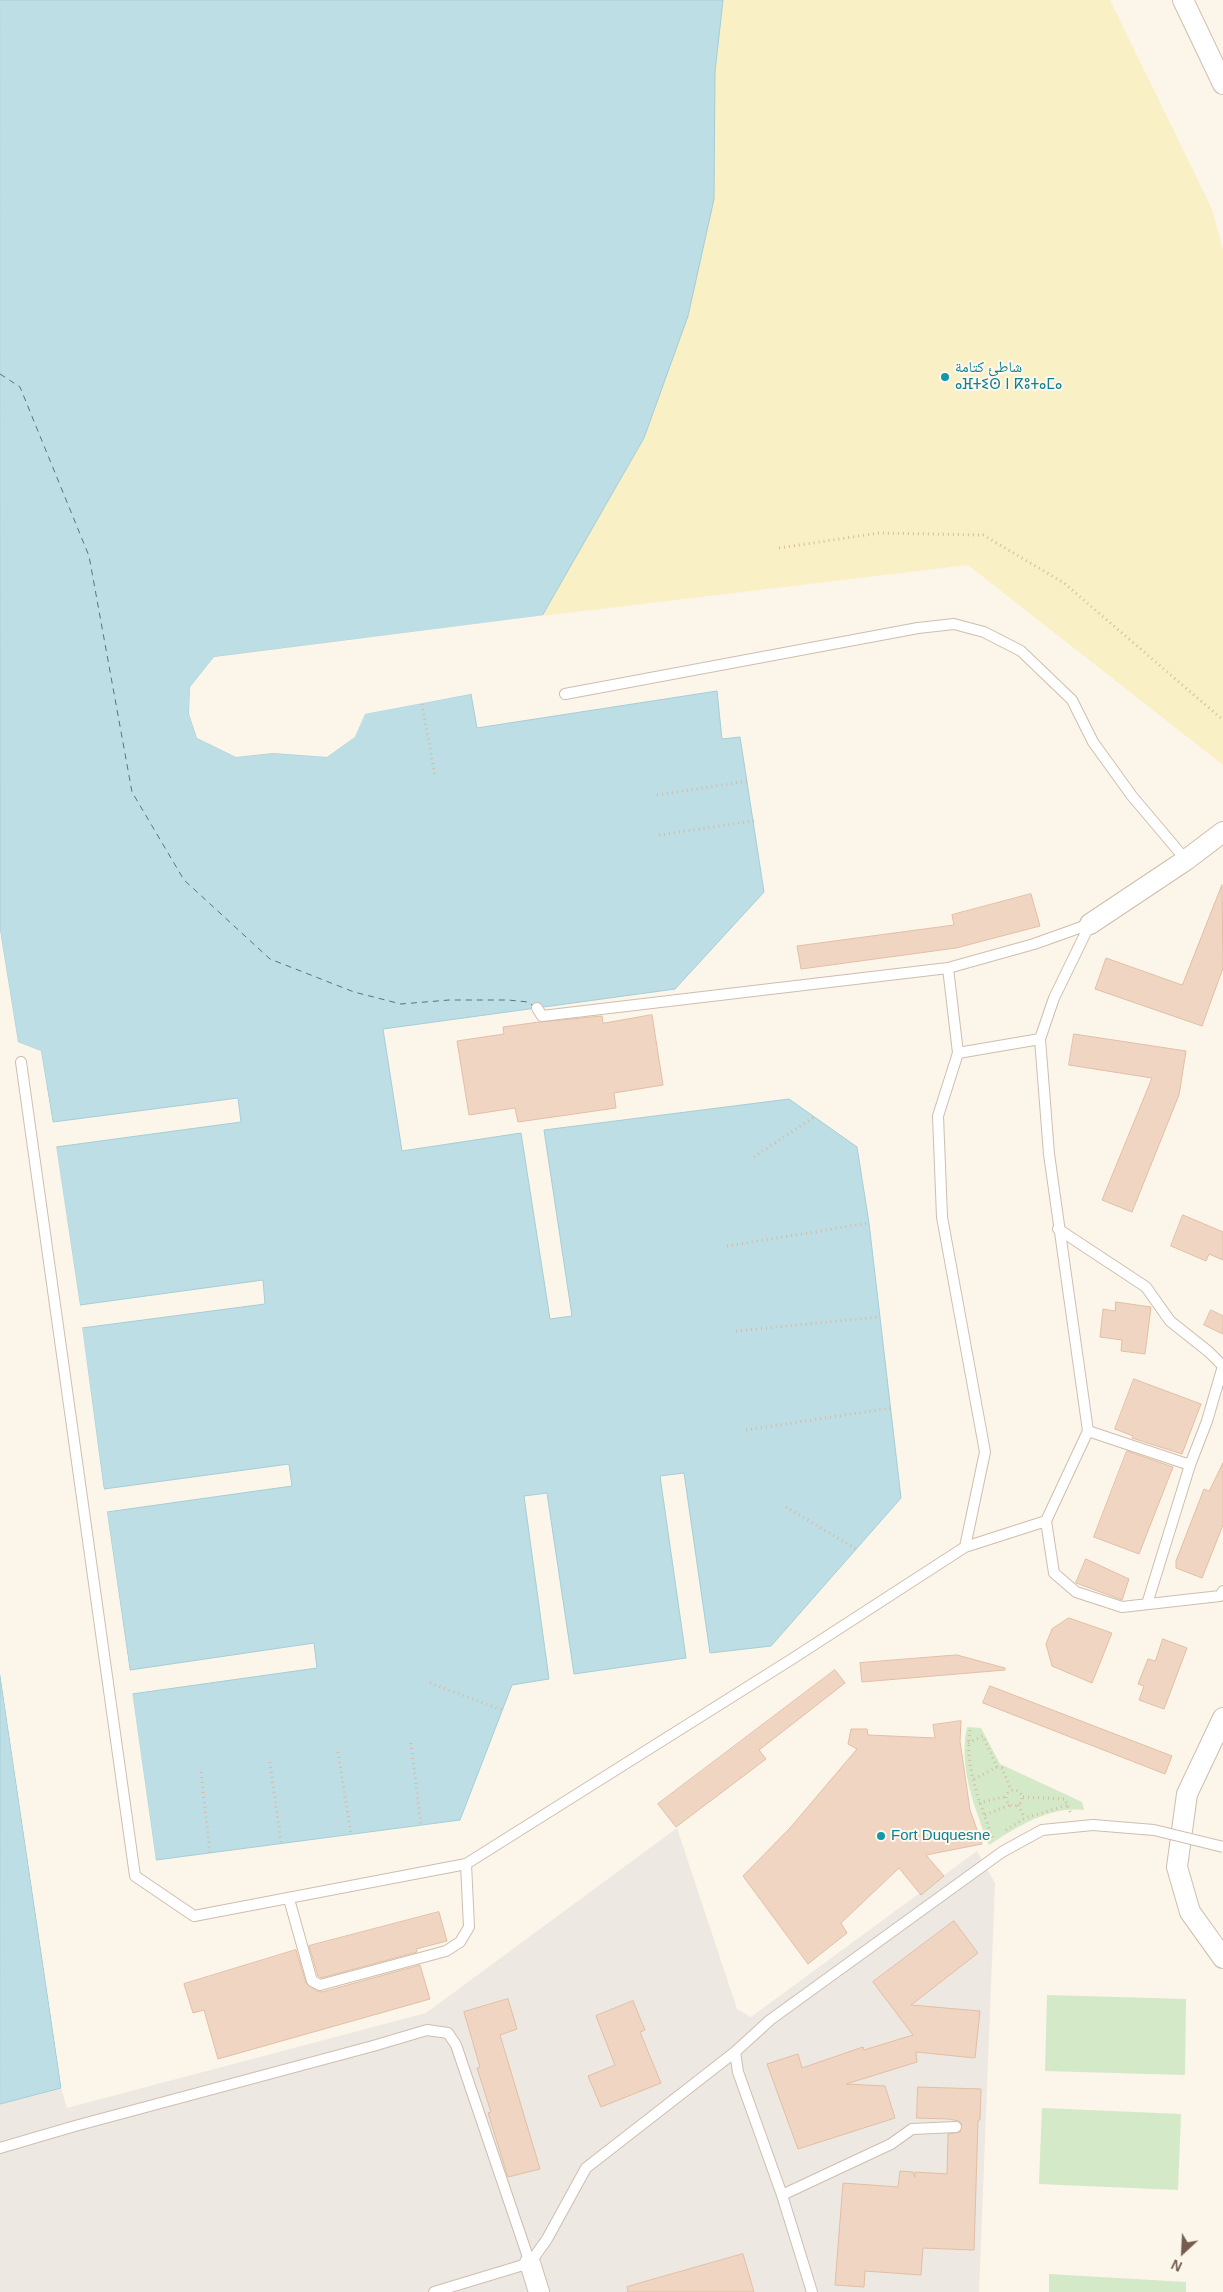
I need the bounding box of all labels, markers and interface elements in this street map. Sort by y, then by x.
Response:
place label: شاطئ كتامة ⴰⴼⵜⵉⵙ ⵏ ⴽⵓⵜⴰⵎⴰ [955,359,1062,394]
marker: شاطئ كتامة ⴰⴼⵜⵉⵙ ⵏ ⴽⵓⵜⴰⵎⴰ [939,371,951,383]
place label: Fort Duquesne [891,1827,990,1845]
marker: Fort Duquesne [875,1830,887,1842]
north arrow [1158,2227,1208,2277]
text: N [1169,2256,1185,2275]

